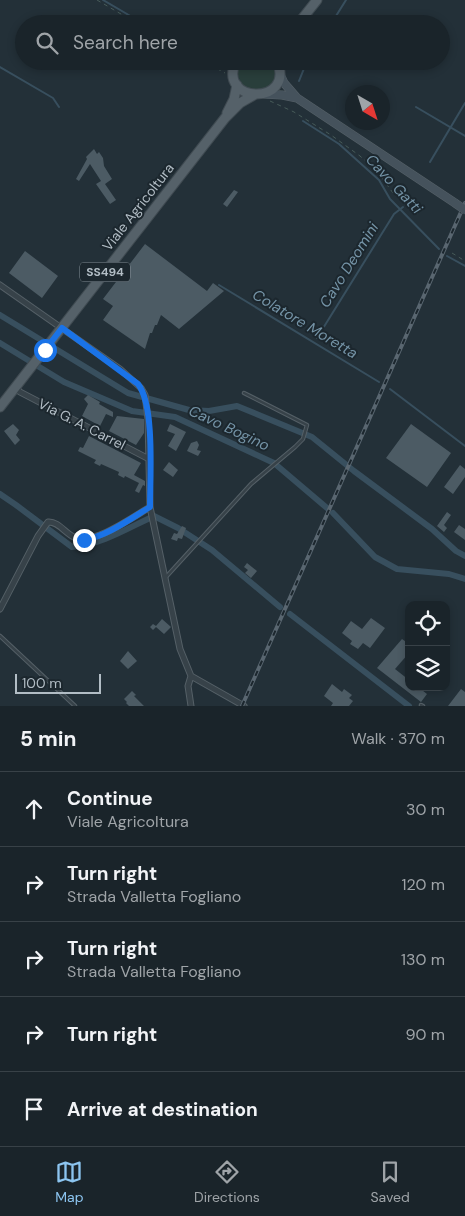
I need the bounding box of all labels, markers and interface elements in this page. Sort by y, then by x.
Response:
search box [15,15,450,70]
icon: search [33,29,61,57]
text: Search here [73,30,178,55]
north arrow [345,85,390,130]
water label: Cavo Gatti [361,150,427,218]
street label: Viale Agricoltura [98,159,178,255]
water label: Cavo Deomini [315,218,383,311]
road number: SS494 [80,262,130,282]
water label: Colatore Moretta [249,285,361,363]
route start [34,339,57,362]
street label: Via G. A. Carrel [35,394,129,454]
water label: Cavo Bogino [185,401,273,455]
route end [73,529,96,552]
map controls [405,601,450,691]
button: locate [405,601,450,646]
button: layers [405,646,450,691]
scale bar [15,671,101,694]
text: 100 m [22,674,62,692]
text: 5 min [20,725,76,753]
text: Walk · 370 m [351,728,445,749]
text: Continue [67,786,153,811]
icon: ahead [20,795,48,823]
text: 30 m [406,799,445,820]
text: Viale Agricoltura [67,811,189,832]
text: Turn right [67,861,157,886]
icon: right [20,870,48,898]
text: 120 m [401,874,445,895]
text: Strada Valletta Fogliano [67,886,241,907]
text: Turn right [67,936,157,961]
icon: right [20,945,48,973]
text: 130 m [401,949,445,970]
text: Strada Valletta Fogliano [67,961,241,982]
icon: right [20,1020,48,1048]
text: Turn right [67,1022,157,1047]
text: 90 m [405,1024,445,1045]
icon: arrive [20,1095,48,1123]
text: Arrive at destination [67,1097,258,1122]
tab: Map [55,1158,83,1206]
tab: Directions [194,1158,260,1206]
tab: Saved [370,1158,410,1206]

